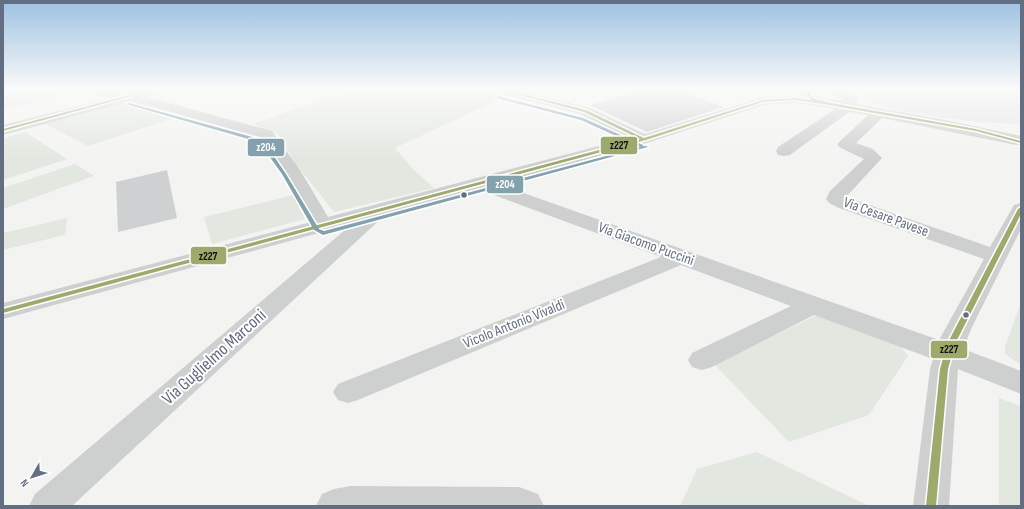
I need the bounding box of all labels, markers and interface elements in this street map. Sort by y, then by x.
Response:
line badge: z227 [600,136,638,155]
line badge: z204 [247,138,285,157]
text: z227 [610,139,629,152]
text: z204 [256,141,276,154]
line badge: z204 [486,175,524,194]
text: z204 [495,178,515,191]
unlabelled marker [459,190,469,200]
street label: Via Cesare Pavese [841,193,931,241]
street label: Via Giacomo Puccini [595,218,697,270]
line badge: z227 [190,246,227,265]
text: z227 [199,250,218,263]
street label: Vicolo Antonio Vivaldi [461,295,568,353]
street label: Via Guglielmo Marconi [158,305,270,409]
unlabelled marker [961,310,971,320]
line badge: z227 [930,340,968,359]
text: z227 [940,343,959,356]
north arrow [12,457,52,497]
text: N [18,477,32,489]

